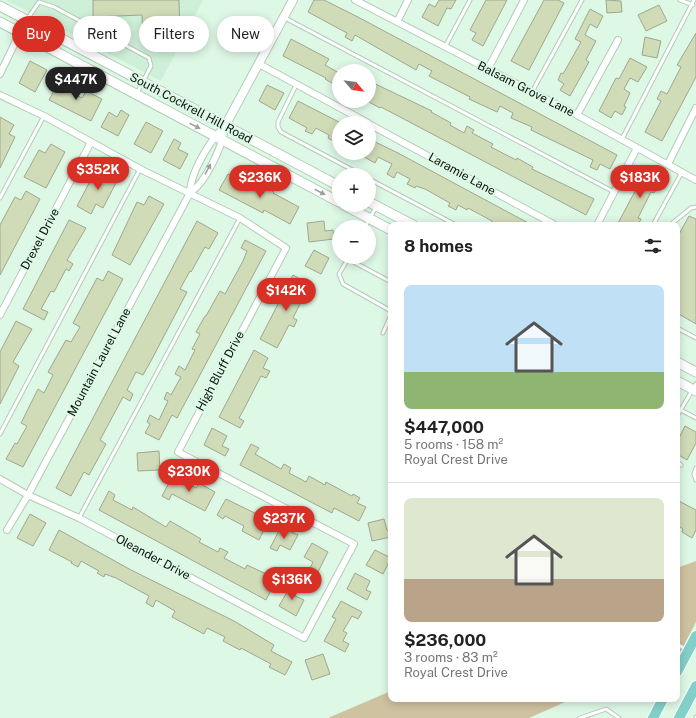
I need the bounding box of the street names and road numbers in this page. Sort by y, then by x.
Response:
street label: Balsam Grove Lane [475,58,577,120]
street label: South Cockrell Hill Road [127,70,255,146]
street label: Laramie Lane [426,150,498,198]
street label: Drexel Drive [18,206,62,272]
street label: Mountain Laurel Lane [65,305,134,419]
street label: High Bluff Drive [193,328,247,413]
street label: Oleander Drive [113,531,193,583]

